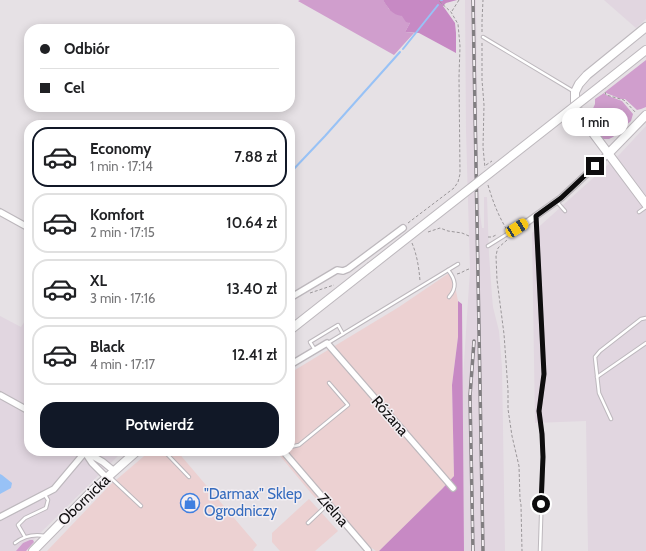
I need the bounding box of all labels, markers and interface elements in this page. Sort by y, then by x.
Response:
text: Odbiór [64,40,110,58]
text: Cel [64,79,85,97]
callout: 1 min [562,108,628,136]
text: 1 min [580,114,610,130]
icon: car [42,139,78,175]
text: Economy [90,140,151,158]
text: 7.88 zł [234,148,277,166]
route end [586,157,604,175]
text: 1 min · 17:14 [90,158,153,174]
icon: car [42,205,78,241]
text: Komfort [90,206,144,224]
text: 10.64 zł [226,214,277,232]
car [504,217,530,239]
text: 2 min · 17:15 [90,224,155,240]
icon: car [42,271,78,307]
text: XL [90,272,107,290]
text: 13.40 zł [227,280,277,298]
text: 3 min · 17:16 [90,290,155,306]
icon: car [42,337,78,373]
text: Black [90,338,125,356]
text: 12.41 zł [232,346,277,364]
text: 4 min · 17:17 [90,356,155,372]
street label: Różana [368,392,413,440]
button: Potwierdź [40,402,279,448]
street label: Obornicka [54,470,114,529]
place label: "Darmax" Sklep Ogrodniczy [204,485,302,520]
street label: Zielna [314,490,353,531]
shop icon: "Darmax" Sklep Ogrodniczy [179,492,201,514]
route start [532,495,550,513]

